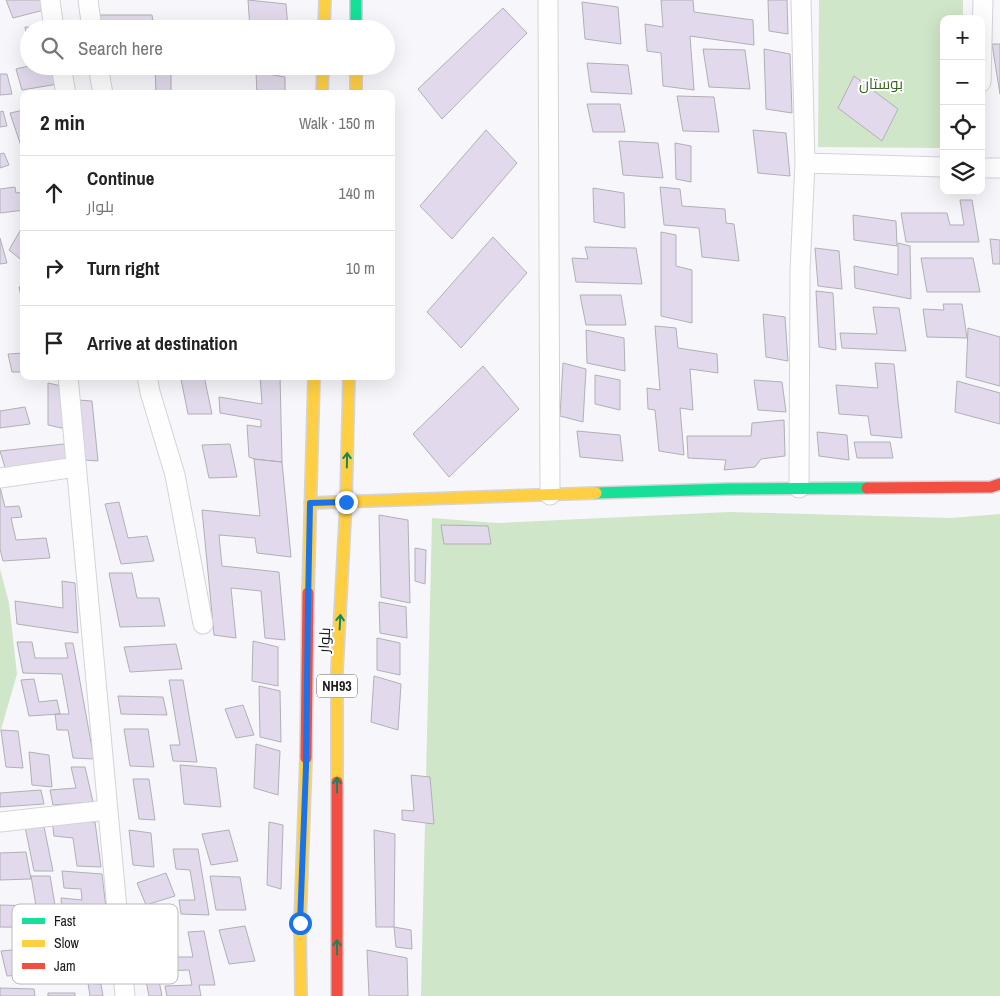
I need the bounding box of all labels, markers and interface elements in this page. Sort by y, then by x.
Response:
map controls [940,15,985,195]
button: + [940,15,985,60]
search box [20,20,395,75]
icon: search [38,34,66,62]
text: Search here [78,35,163,61]
button: − [940,60,985,105]
park label: بوستان [859,73,903,94]
button: locate [940,105,985,150]
text: 2 min [40,108,85,137]
text: Walk · 150 m [299,112,375,134]
button: layers [940,150,985,195]
text: Continue [87,165,155,191]
icon: ahead [40,179,68,207]
text: 140 m [339,182,375,204]
text: بلوار [87,195,114,217]
icon: right [40,254,68,282]
text: Turn right [87,255,159,281]
text: 10 m [346,257,375,279]
icon: arrive [40,329,68,357]
text: Arrive at destination [87,330,238,356]
one-way arrow [343,452,352,468]
route end [335,491,358,514]
one-way arrow [335,615,344,631]
street label: بلوار [313,627,335,654]
road number: NH93 [317,674,357,698]
one-way arrow [332,777,342,794]
legend [12,904,178,984]
text: Fast [54,912,76,930]
route start [289,912,312,935]
text: Slow [54,934,80,952]
one-way arrow [332,940,342,956]
text: Jam [54,957,76,975]

